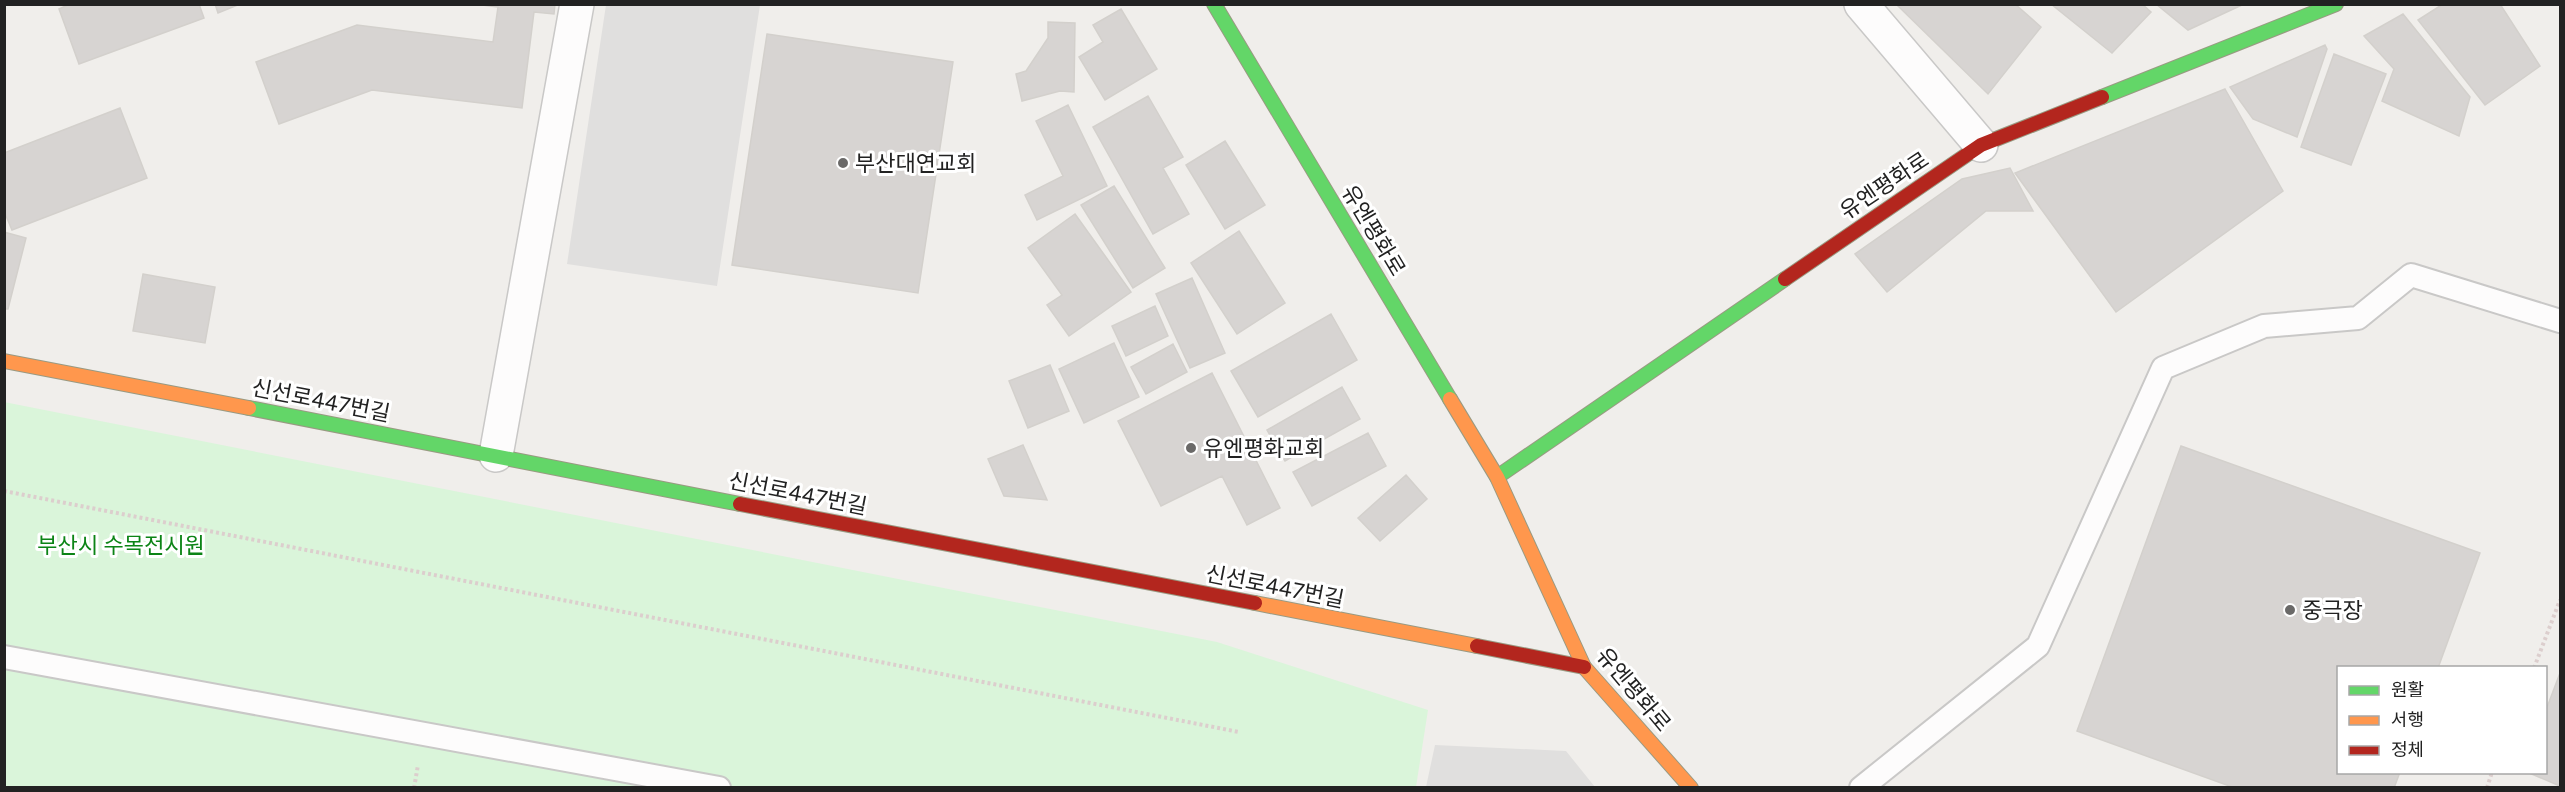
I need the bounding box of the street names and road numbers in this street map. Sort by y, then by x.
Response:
street label: 유엔평화로 [1835,146,1934,225]
street label: 유엔평화로 [1336,180,1411,281]
street label: 신선로447번길 [249,374,392,427]
street label: 신선로447번길 [726,467,869,520]
street label: 신선로447번길 [1203,560,1346,613]
street label: 유엔평화로 [1591,642,1676,737]

